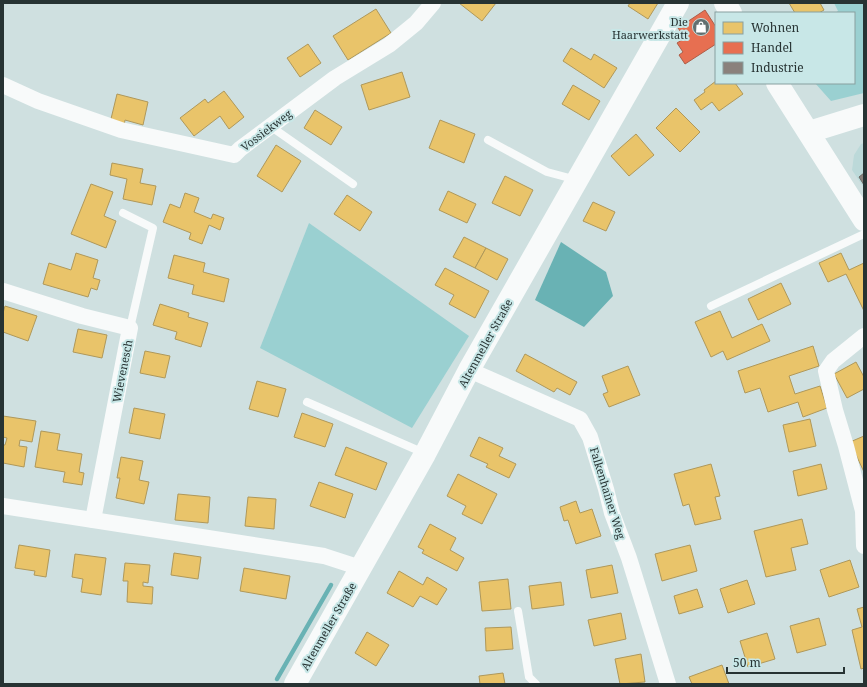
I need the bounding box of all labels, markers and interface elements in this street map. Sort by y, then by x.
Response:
legend [715,12,855,84]
place label: Die Haarwerkstatt [612,14,688,42]
shop icon: Die Haarwerkstatt [691,17,711,37]
text: Wohnen [751,19,800,36]
text: Handel [751,39,793,56]
text: Industrie [751,59,804,76]
street label: Vossiekweg [237,106,295,154]
street label: Altenmeller Straße [454,296,516,390]
street label: Wievenesch [109,338,135,404]
street label: Falkenhainer Weg [587,445,629,541]
street label: Altenmeller Straße [297,579,359,673]
scale bar [727,649,844,675]
text: 50 m [733,654,761,671]

